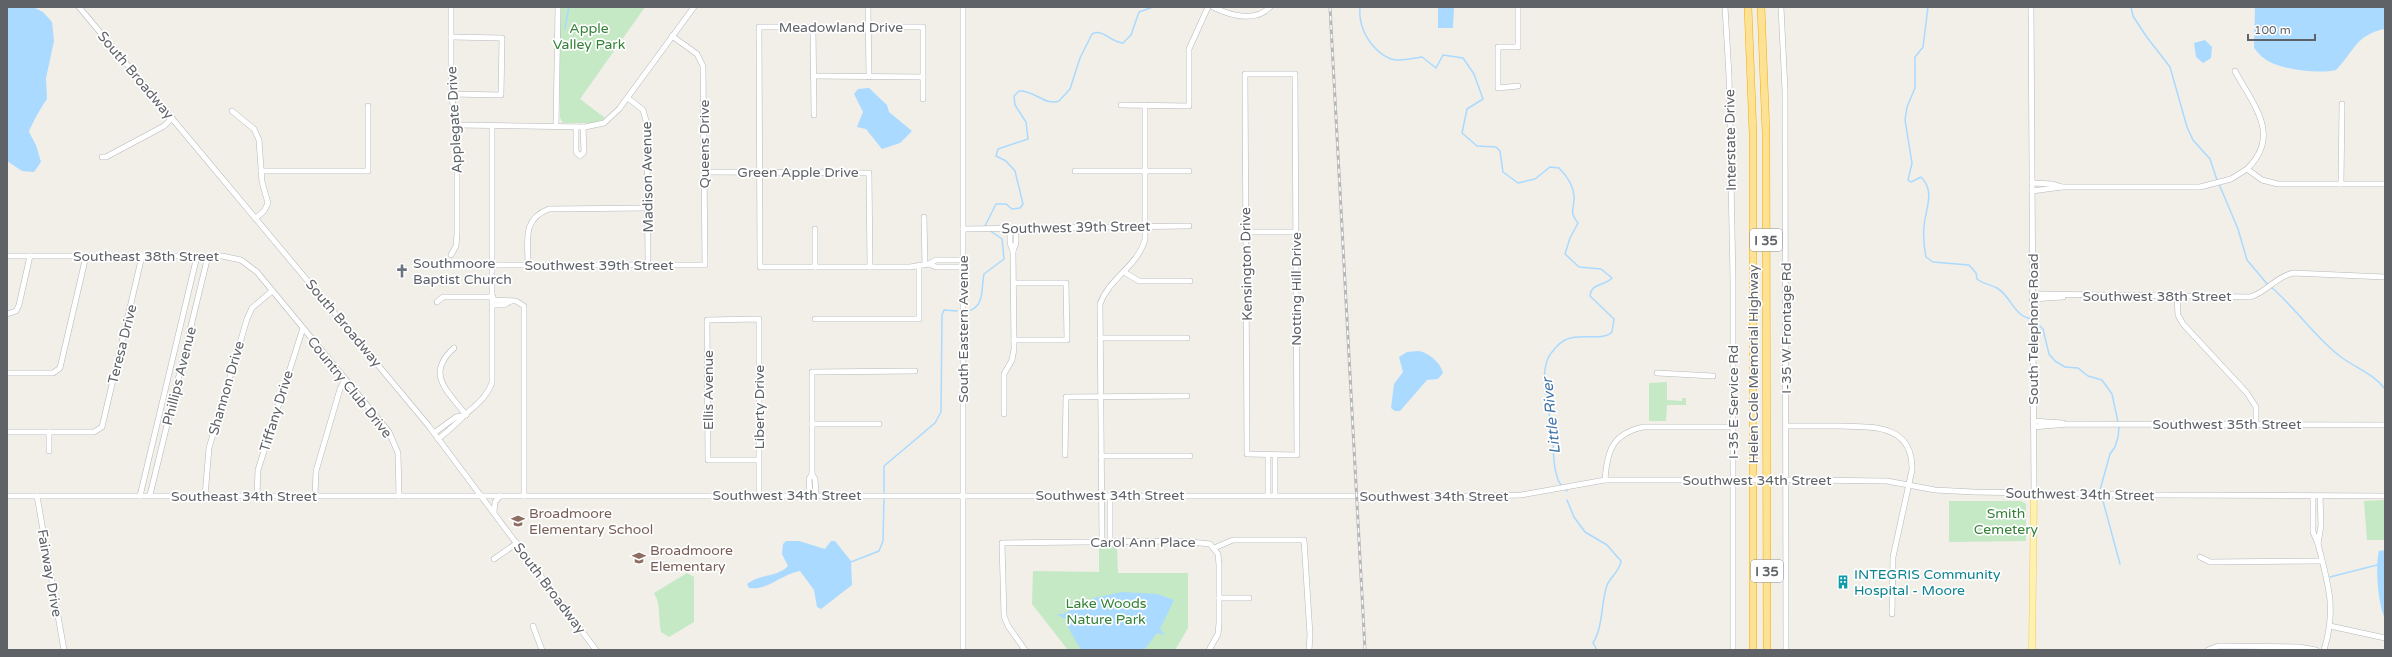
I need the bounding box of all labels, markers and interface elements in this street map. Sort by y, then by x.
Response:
scale bar [2248,16,2315,42]
street label: Meadowland Drive [779,19,903,36]
park label: Apple Valley Park [553,20,626,53]
text: 100 m [2254,23,2291,37]
street label: South Broadway [94,28,178,123]
street label: Applegate Drive [443,66,466,174]
street label: Interstate Drive [1721,89,1740,191]
street label: Queens Drive [696,99,713,189]
street label: Madison Avenue [638,121,657,233]
street label: Green Apple Drive [737,164,859,181]
street label: Kensington Drive [1237,207,1256,321]
street label: Southwest 39th Street [1001,218,1151,237]
road number: I 35 [1750,229,1782,251]
street label: Notting Hill Drive [1288,232,1305,346]
street label: Southeast 38th Street [73,248,220,265]
street label: South Telephone Road [2025,253,2042,405]
place label: Southmoore Baptist Church [413,255,512,288]
street label: South Eastern Avenue [955,255,972,403]
street label: Southwest 39th Street [524,257,674,274]
street label: I-35 W Frontage Rd [1778,262,1795,394]
church icon: Southmoore Baptist Church [394,263,410,279]
street label: Helen Cole Memorial Highway [1745,264,1762,463]
street label: South Broadway [302,276,386,371]
street label: Southwest 38th Street [2082,288,2232,305]
street label: Teresa Drive [104,303,141,386]
street label: Phillips Avenue [159,325,200,427]
street label: Country Club Drive [304,333,396,441]
street label: Shannon Drive [205,339,248,437]
street label: I-35 E Service Rd [1725,345,1742,459]
street label: Ellis Avenue [700,350,717,430]
street label: Liberty Drive [751,365,768,449]
street label: Tiffany Drive [256,368,297,454]
water label: Little River [1538,375,1564,455]
street label: Southwest 35th Street [2152,416,2302,433]
street label: Southwest 34th Street [1682,472,1832,489]
street label: Southwest 34th Street [2005,485,2155,504]
street label: Southwest 34th Street [712,487,862,504]
street label: Southwest 34th Street [1035,487,1185,504]
street label: Southeast 34th Street [171,488,318,505]
street label: Southwest 34th Street [1359,488,1509,505]
place label: Broadmoore Elementary School [529,505,653,538]
park label: Smith Cemetery [1974,505,2039,538]
school or university icon: Broadmoore Elementary School [510,513,526,529]
street label: Fairway Drive [33,528,66,618]
street label: Carol Ann Place [1090,534,1196,551]
street label: South Broadway [510,539,590,637]
place label: Broadmoore Elementary [650,542,733,575]
school or university icon: Broadmoore Elementary [631,550,647,566]
road number: I 35 [1751,560,1783,582]
place label: INTEGRIS Community Hospital - Moore [1854,566,2001,599]
building icon: INTEGRIS Community Hospital - Moore [1835,574,1851,590]
park label: Lake Woods Nature Park [1065,595,1147,628]

